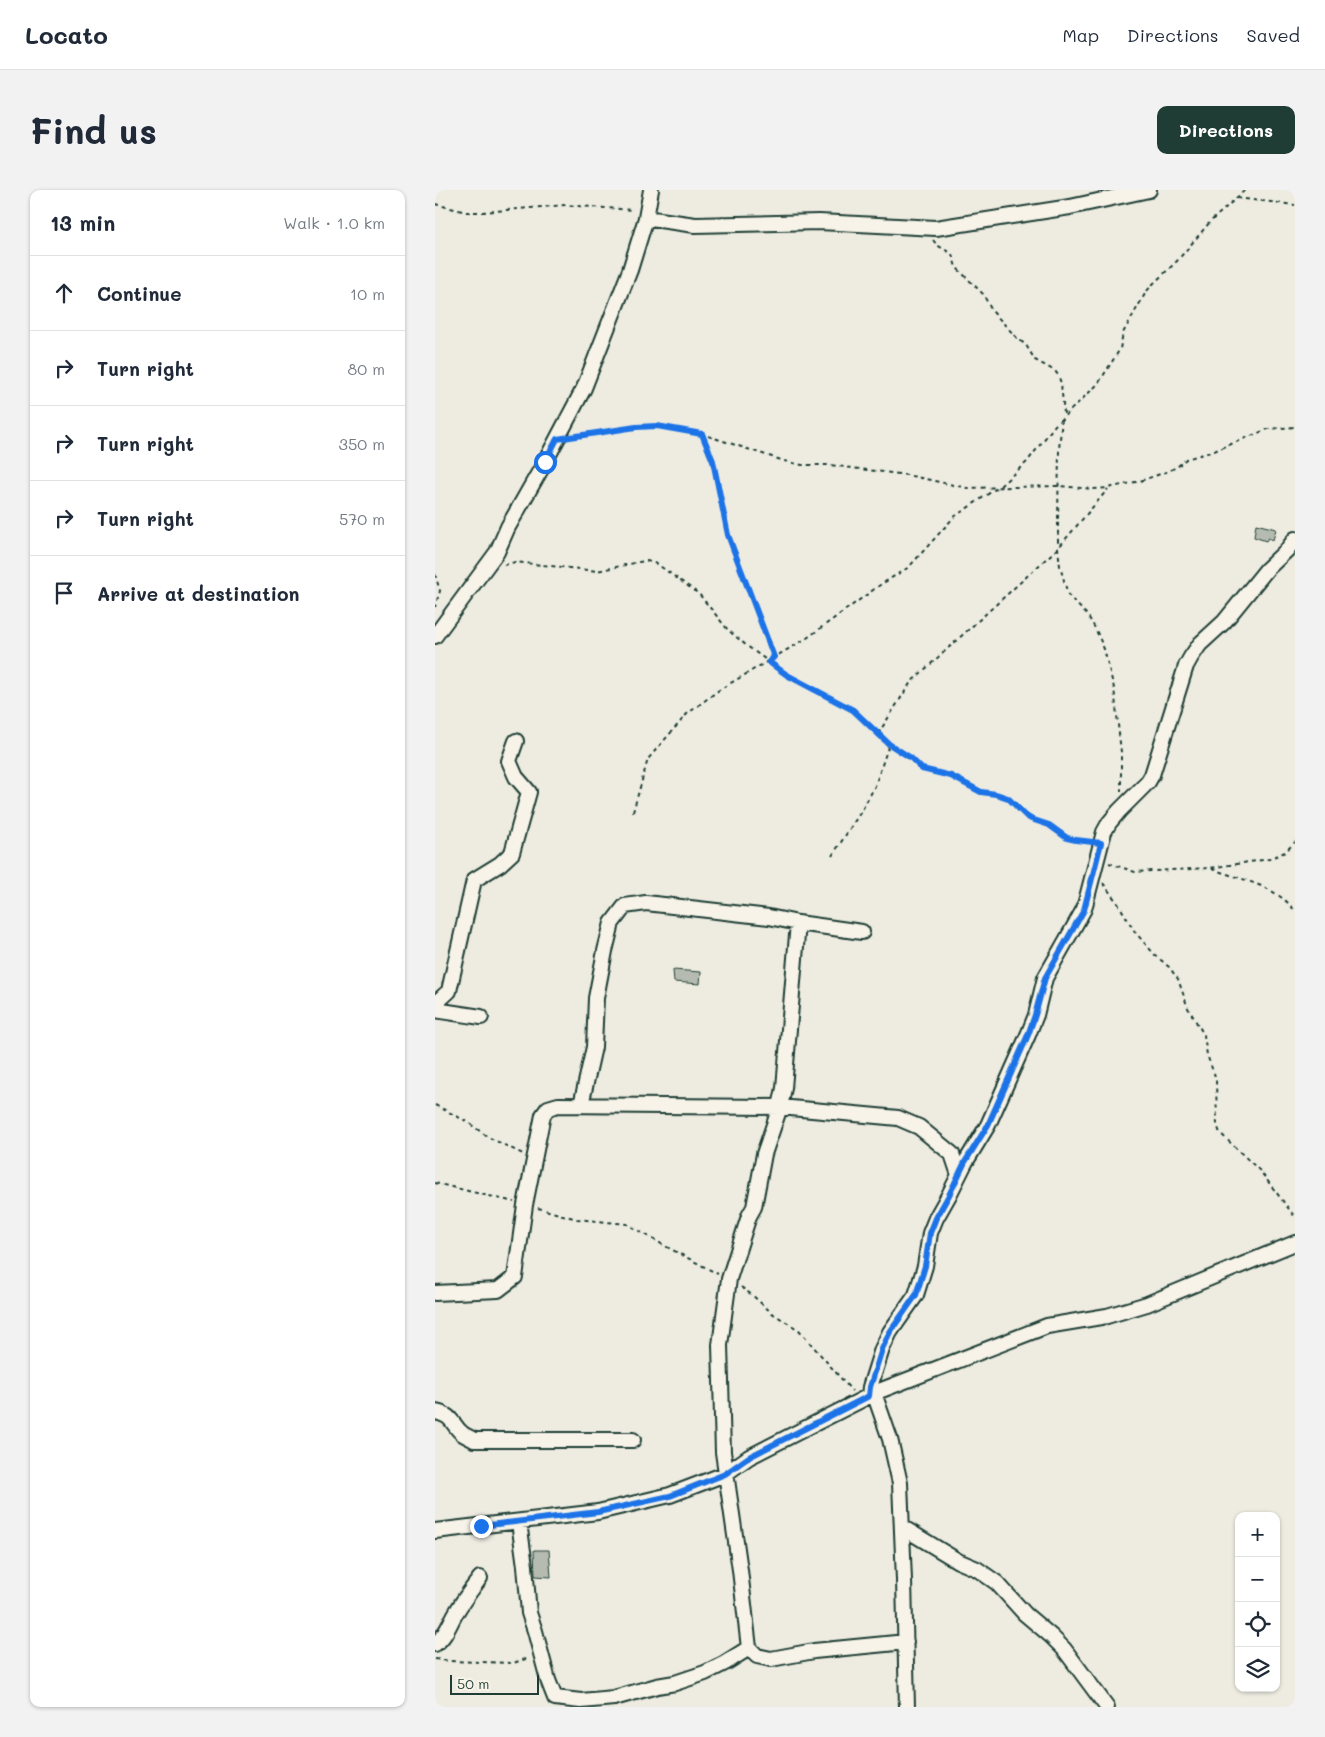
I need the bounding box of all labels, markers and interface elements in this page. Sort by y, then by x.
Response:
text: Locato [25,19,108,50]
text: Map [1062,23,1099,47]
text: Directions [1127,23,1219,47]
text: Saved [1247,23,1300,47]
button: Directions [1157,106,1295,154]
text: Find us [30,107,157,153]
text: 13 min [50,209,115,236]
text: Walk · 1.0 km [283,212,385,233]
icon: ahead [50,279,78,307]
text: Continue [97,281,182,306]
text: 10 m [350,283,385,304]
icon: right [50,354,78,382]
text: Turn right [97,356,194,381]
text: 80 m [348,358,385,379]
icon: right [50,429,78,457]
text: Turn right [97,431,194,456]
text: 350 m [339,433,385,454]
route start [534,451,557,474]
icon: right [50,504,78,532]
text: Turn right [97,506,194,531]
text: 570 m [339,508,385,529]
icon: arrive [50,579,78,607]
text: Arrive at destination [97,581,300,606]
map controls [1235,1512,1280,1692]
button: + [1235,1512,1280,1557]
route end [470,1515,493,1538]
button: − [1235,1557,1280,1602]
button: locate [1235,1602,1280,1647]
button: layers [1235,1647,1280,1692]
scale bar [450,1672,539,1695]
text: 50 m [457,1674,489,1693]

